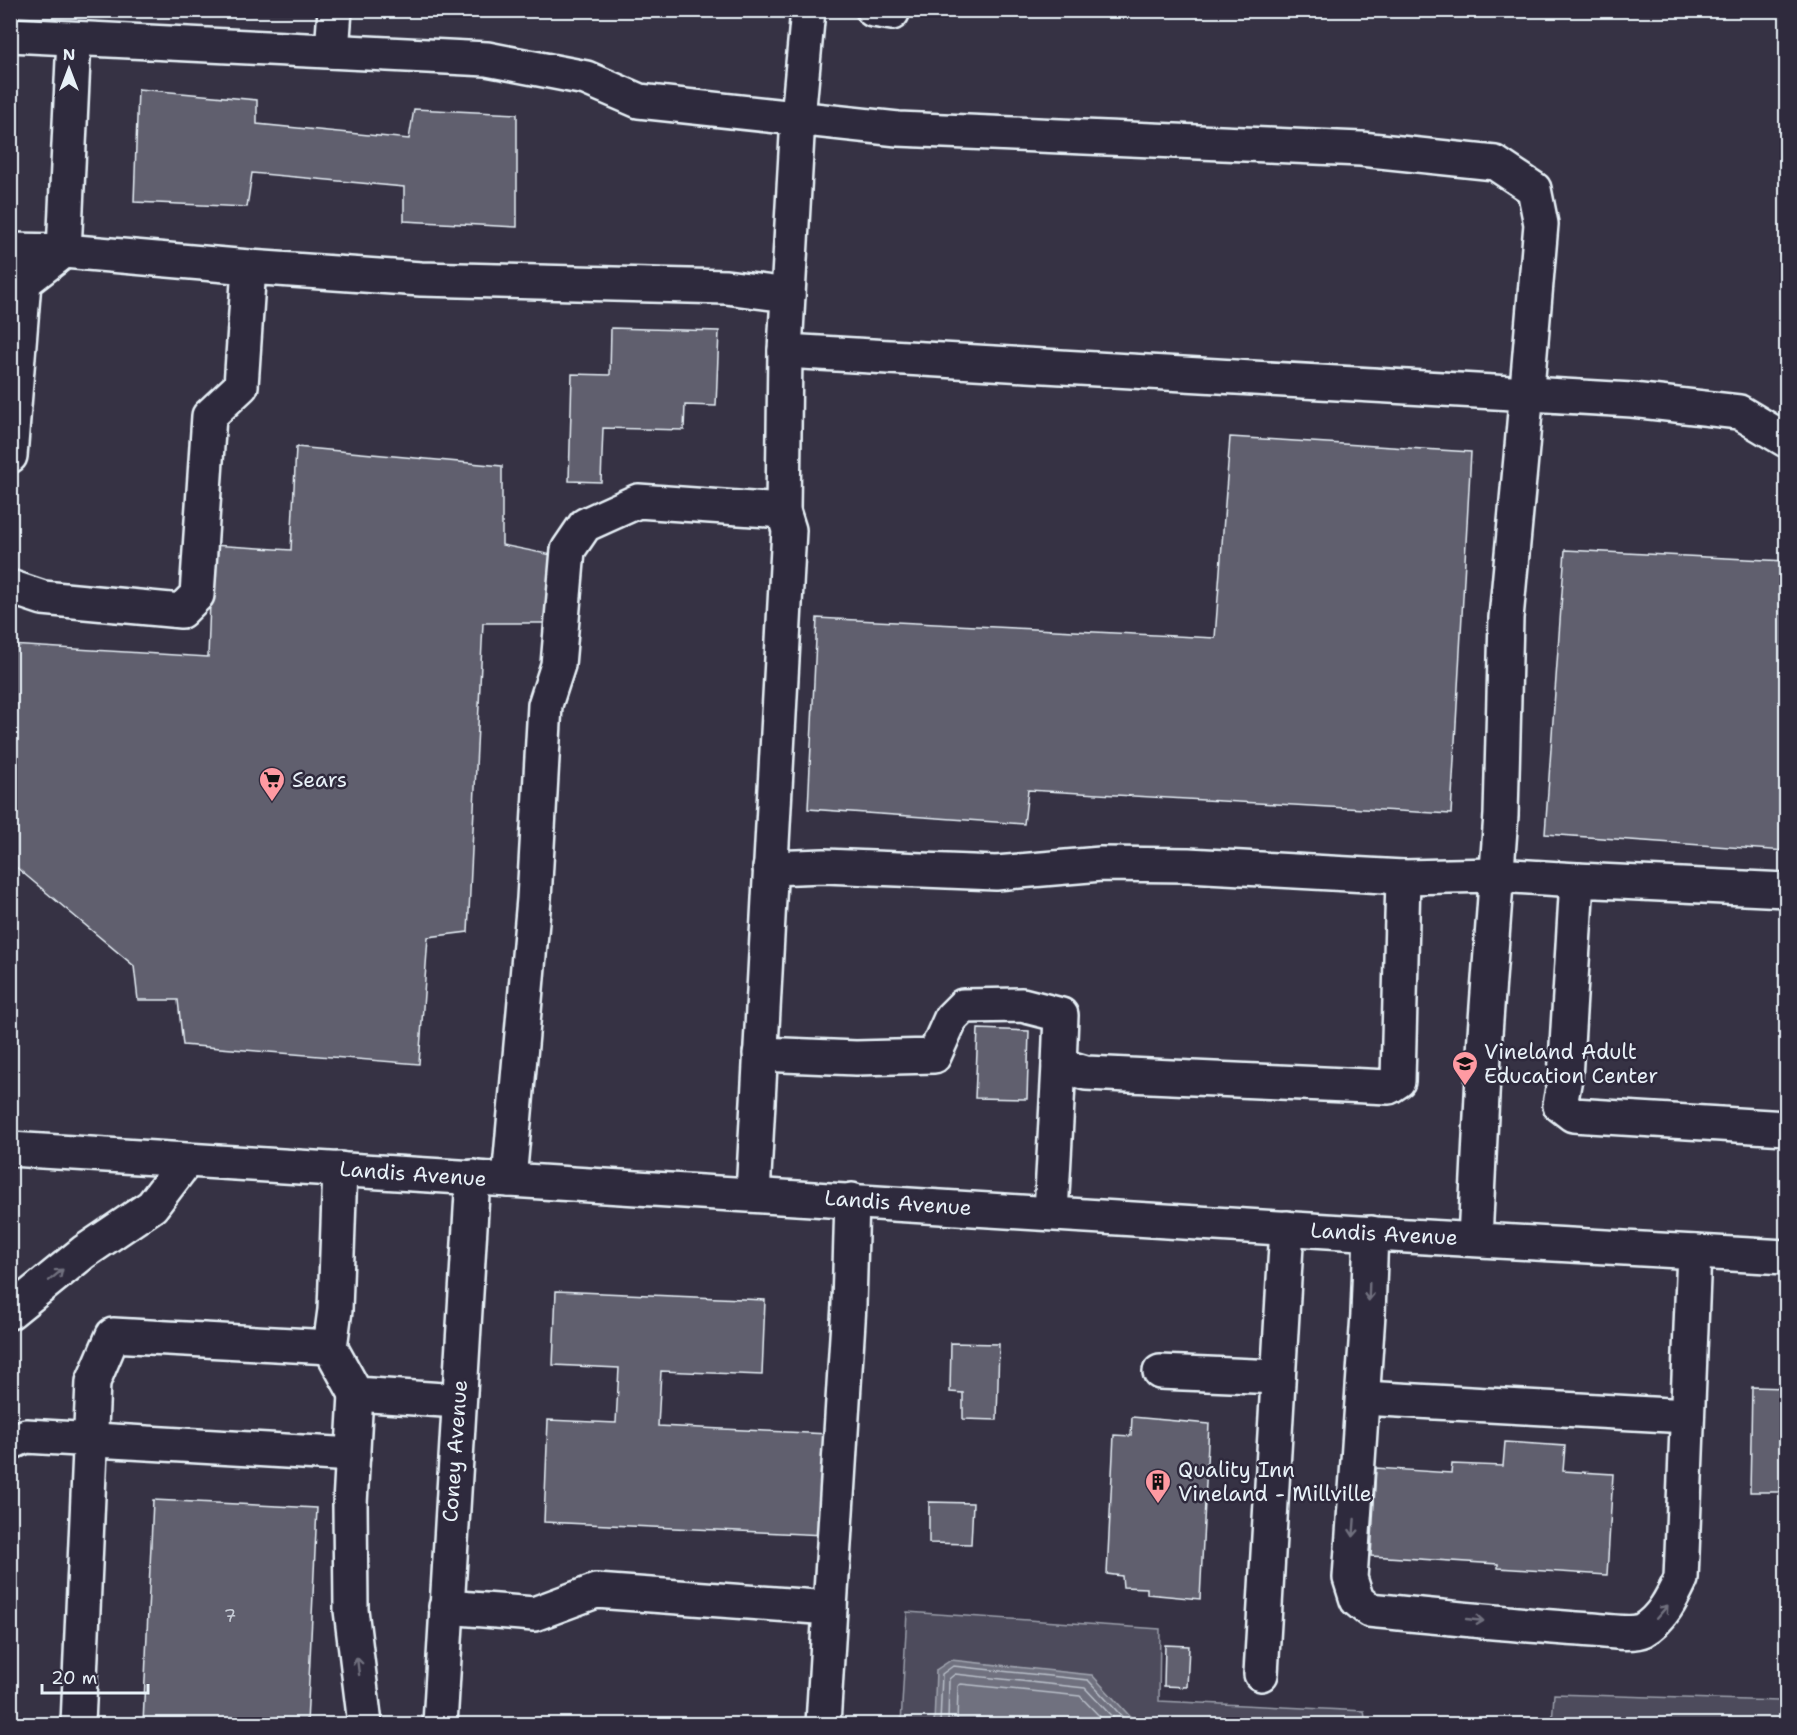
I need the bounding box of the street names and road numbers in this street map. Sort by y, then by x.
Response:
street label: Landis Avenue [338,1155,488,1193]
street label: Landis Avenue [823,1184,973,1222]
street label: Landis Avenue [1310,1216,1458,1252]
street label: Coney Avenue [436,1379,474,1523]

